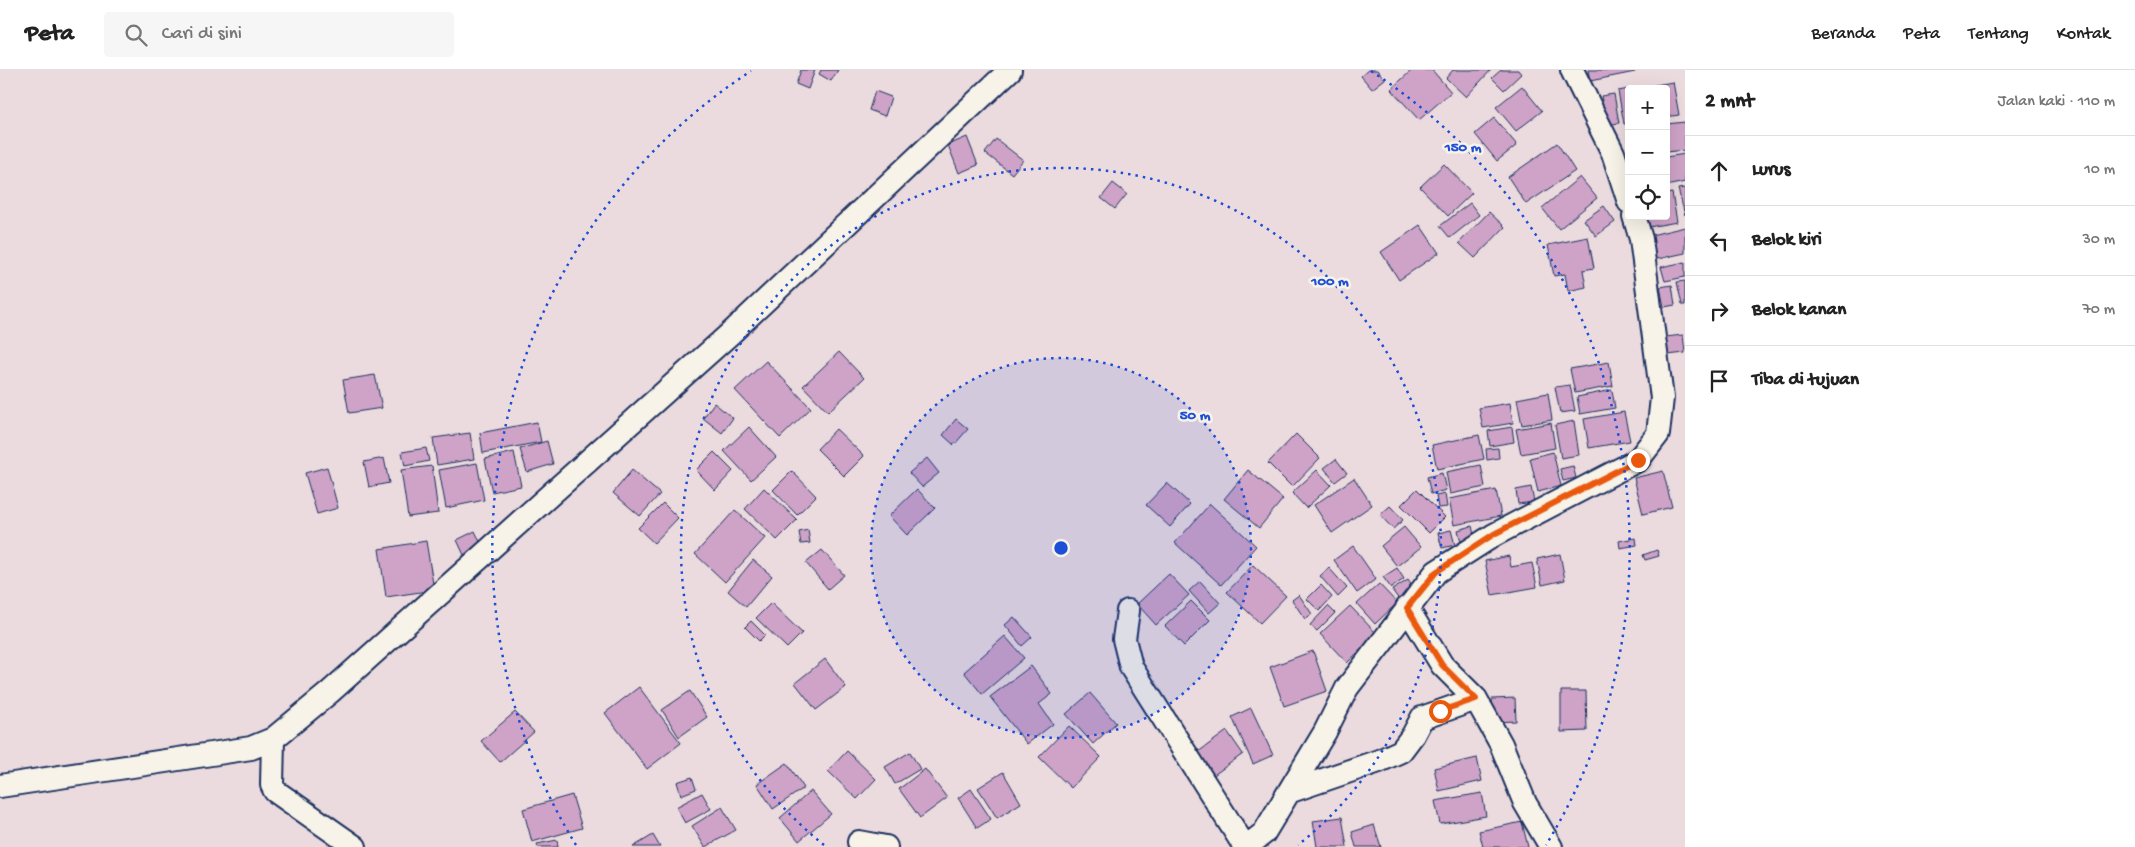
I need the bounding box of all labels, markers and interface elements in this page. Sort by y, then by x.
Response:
search box [104,12,454,57]
text: Peta [25,20,74,49]
icon: search [122,21,150,49]
text: Cari di sini [162,23,242,46]
text: Beranda [1811,24,1875,45]
text: Peta [1903,24,1940,45]
text: Tentang [1968,24,2029,45]
text: Kontak [2057,24,2110,45]
map controls [1625,85,1670,220]
button: + [1625,85,1670,130]
text: 2 mnt [1705,90,1754,115]
text: Jalan kaki · 110 m [1997,93,2115,112]
button: − [1625,130,1670,175]
text: 150 m [1444,139,1482,157]
icon: ahead [1705,157,1733,185]
text: Lurus [1752,159,1791,182]
text: 10 m [2084,161,2115,180]
button: locate [1625,175,1670,220]
icon: left [1705,227,1733,255]
text: Belok kiri [1752,229,1822,252]
text: 30 m [2082,231,2115,250]
text: 100 m [1310,273,1349,291]
icon: right [1705,297,1733,325]
text: Belok kanan [1752,299,1846,322]
text: 70 m [2082,301,2115,320]
icon: arrive [1705,367,1733,395]
text: Tiba di tujuan [1752,369,1859,392]
text: 50 m [1180,407,1211,425]
route end [1627,449,1650,472]
centre of rings [1052,539,1070,557]
route start [1429,700,1452,723]

